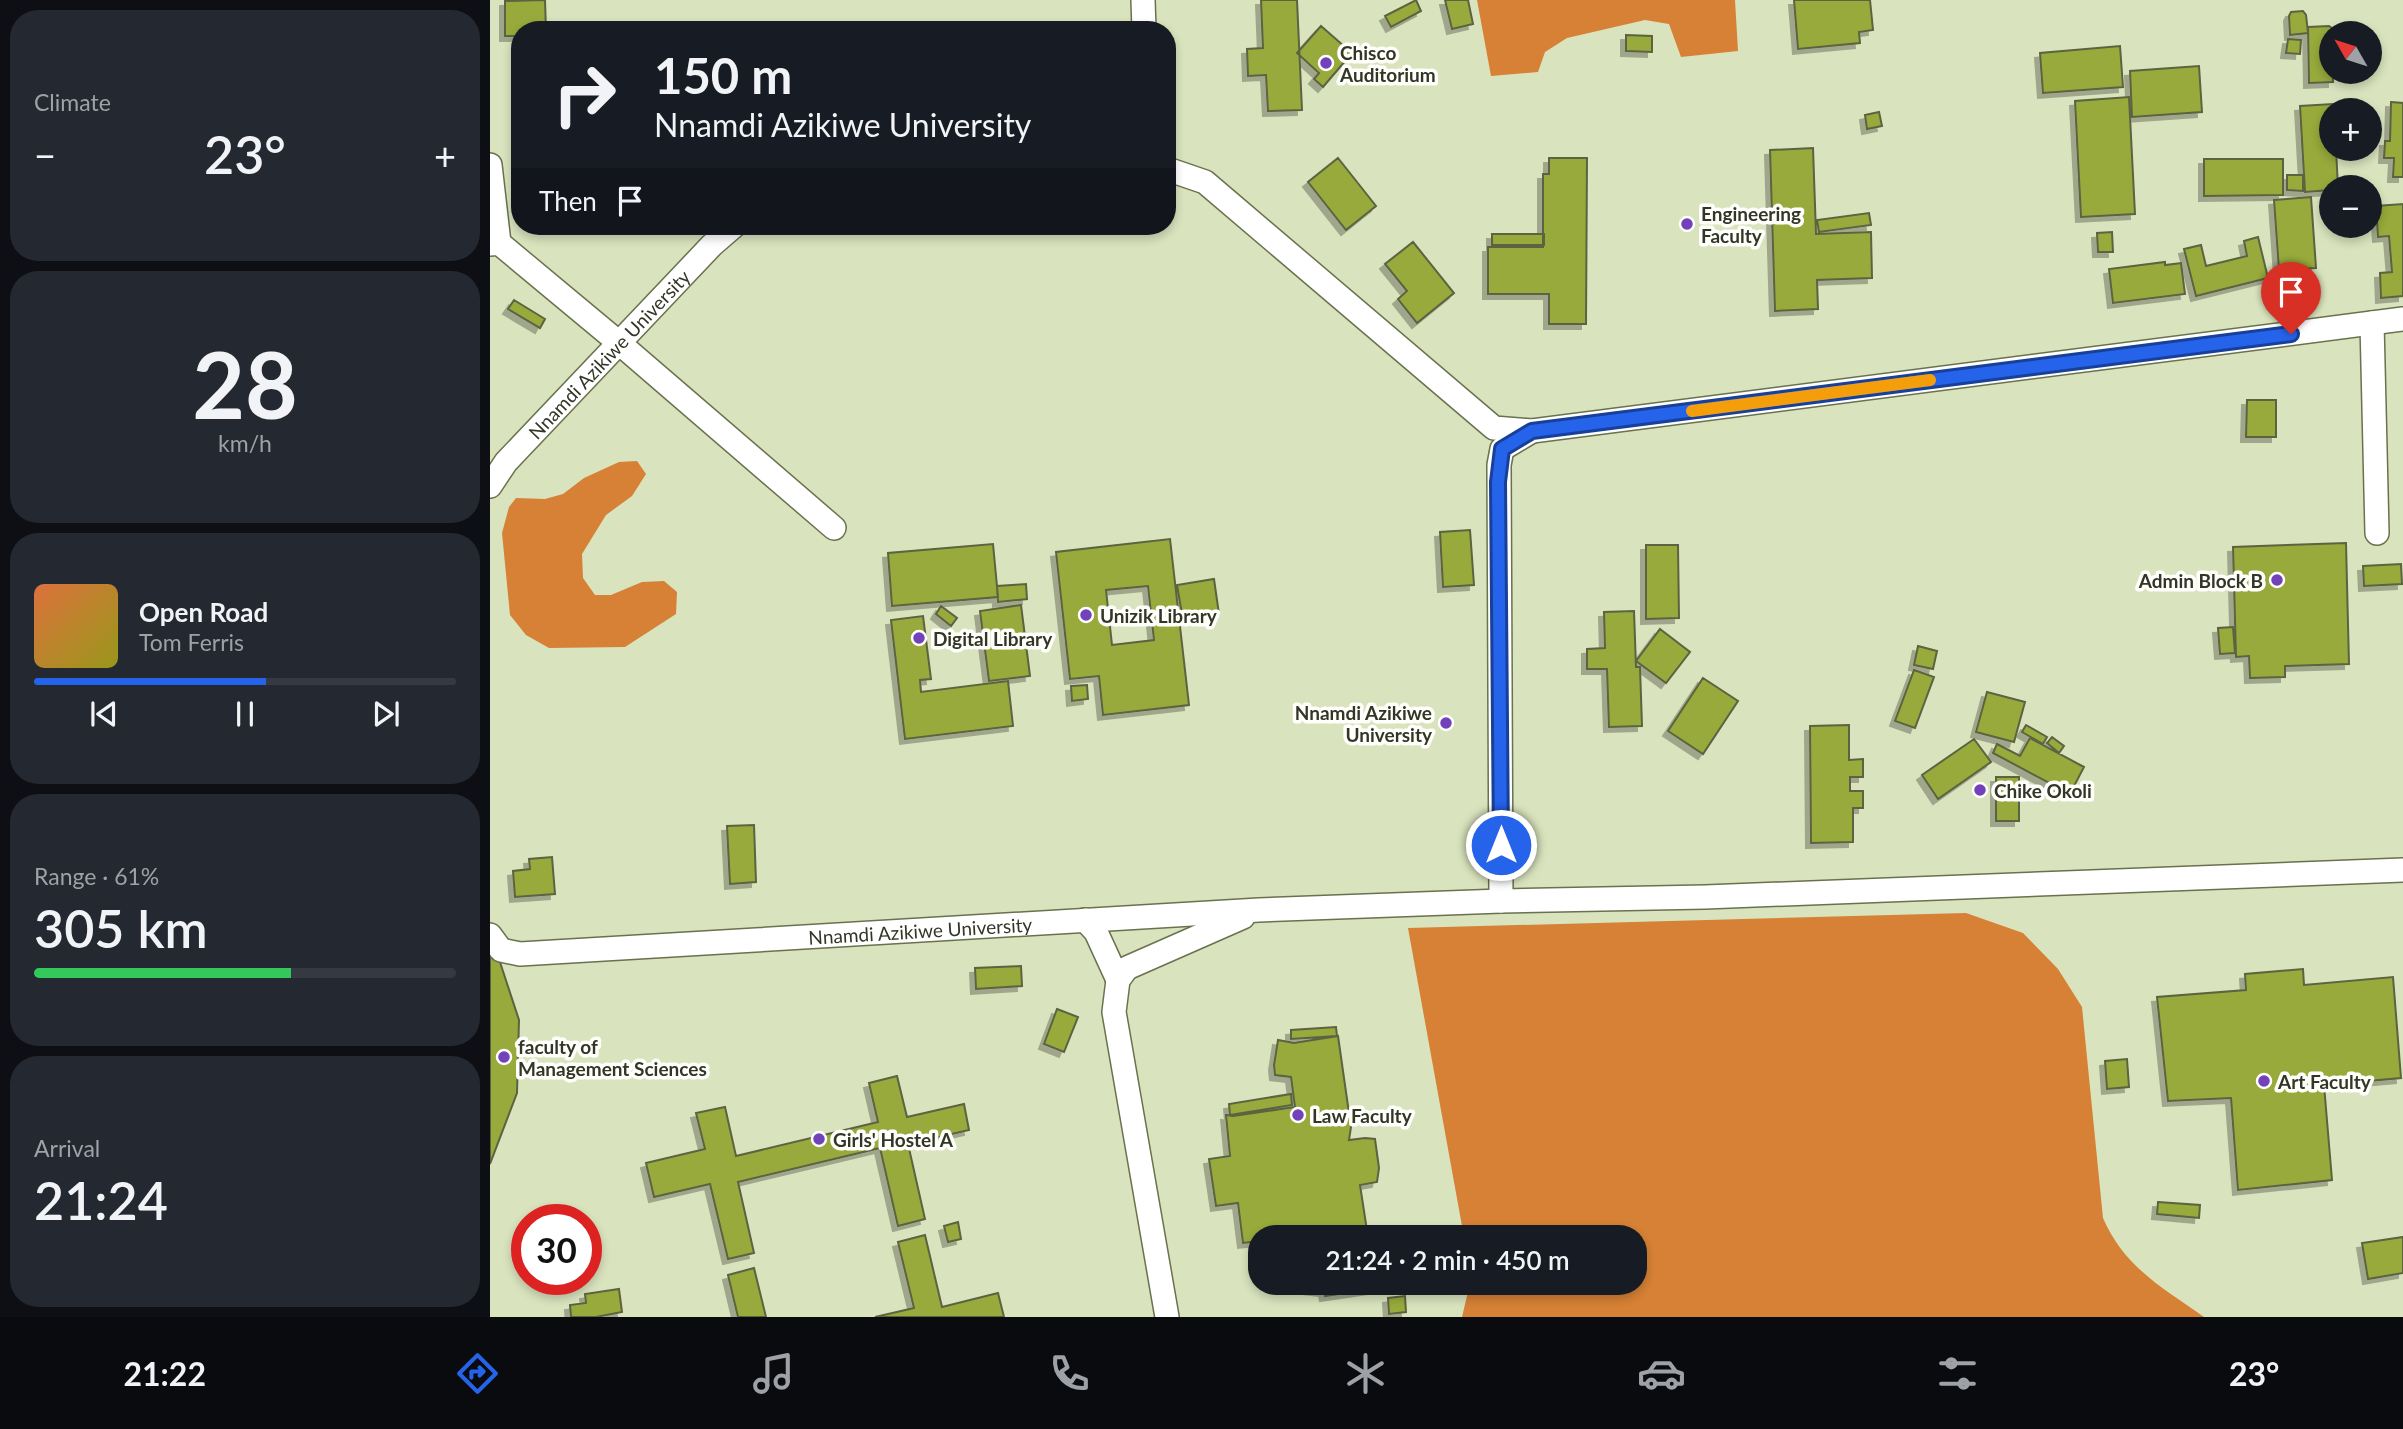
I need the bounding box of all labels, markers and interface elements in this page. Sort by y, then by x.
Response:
north arrow [2319,21,2382,84]
map controls [2319,21,2382,238]
place label: Chisco Auditorium [1339,41,1436,86]
text: 150 m [654,46,792,104]
icon: right [539,49,630,140]
marker: Chisco Auditorium [1318,55,1334,71]
text: Climate [34,88,111,116]
button: + [2319,98,2382,161]
text: Nnamdi Azikiwe University [654,105,1031,144]
text: 23° [204,123,286,185]
text: − [34,132,56,178]
text: + [434,132,456,178]
button: − [2319,175,2382,238]
icon: arrive [611,182,649,220]
text: Then [539,185,597,217]
place label: Engineering Faculty [1701,202,1801,247]
marker: Engineering Faculty [1679,216,1695,232]
pin [2261,262,2321,334]
street label: Nnamdi Azikiwe University [523,264,694,443]
icon: arrive [2272,273,2310,311]
text: 28 [192,329,298,438]
text: km/h [218,429,272,457]
place label: Admin Block B [2138,569,2263,592]
marker: Admin Block B [2269,572,2285,588]
text: Open Road [139,596,268,628]
place label: Unizik Library [1100,604,1218,627]
marker: Unizik Library [1078,607,1094,623]
place label: Digital Library [933,627,1053,650]
text: Tom Ferris [139,628,244,656]
marker: Digital Library [911,630,927,646]
icon: previous [85,695,123,733]
icon: pause [226,695,264,733]
icon: next [367,695,405,733]
place label: Nnamdi Azikiwe University [1295,701,1433,746]
marker: Nnamdi Azikiwe University [1438,715,1454,731]
place label: Chike Okoli [1994,779,2092,802]
marker: Chike Okoli [1972,782,1988,798]
position arrow [1464,808,1538,882]
text: Range · 61% [34,862,159,890]
text: 305 km [34,897,208,959]
street label: Nnamdi Azikiwe University [808,912,1033,948]
place label: faculty of Management Sciences [518,1035,707,1080]
marker: faculty of Management Sciences [496,1049,512,1065]
place label: Art Faculty [2277,1070,2372,1093]
marker: Art Faculty [2256,1073,2272,1089]
place label: Law Faculty [1312,1104,1413,1127]
marker: Law Faculty [1290,1107,1306,1123]
place label: Girls' Hostel A [833,1128,954,1151]
marker: Girls' Hostel A [811,1131,827,1147]
text: Arrival [34,1134,100,1162]
text: 21:24 [34,1169,168,1231]
speed limit sign: 30 [511,1204,602,1295]
text: 21:24 · 2 min · 450 m [1325,1244,1570,1276]
icon: directions [453,1349,502,1398]
icon: music [749,1349,798,1398]
icon: phone [1045,1349,1094,1398]
icon: climate [1341,1349,1390,1398]
icon: car [1637,1349,1686,1398]
icon: filters [1933,1349,1982,1398]
text: 21:22 [124,1354,206,1393]
text: 23° [2229,1354,2279,1393]

